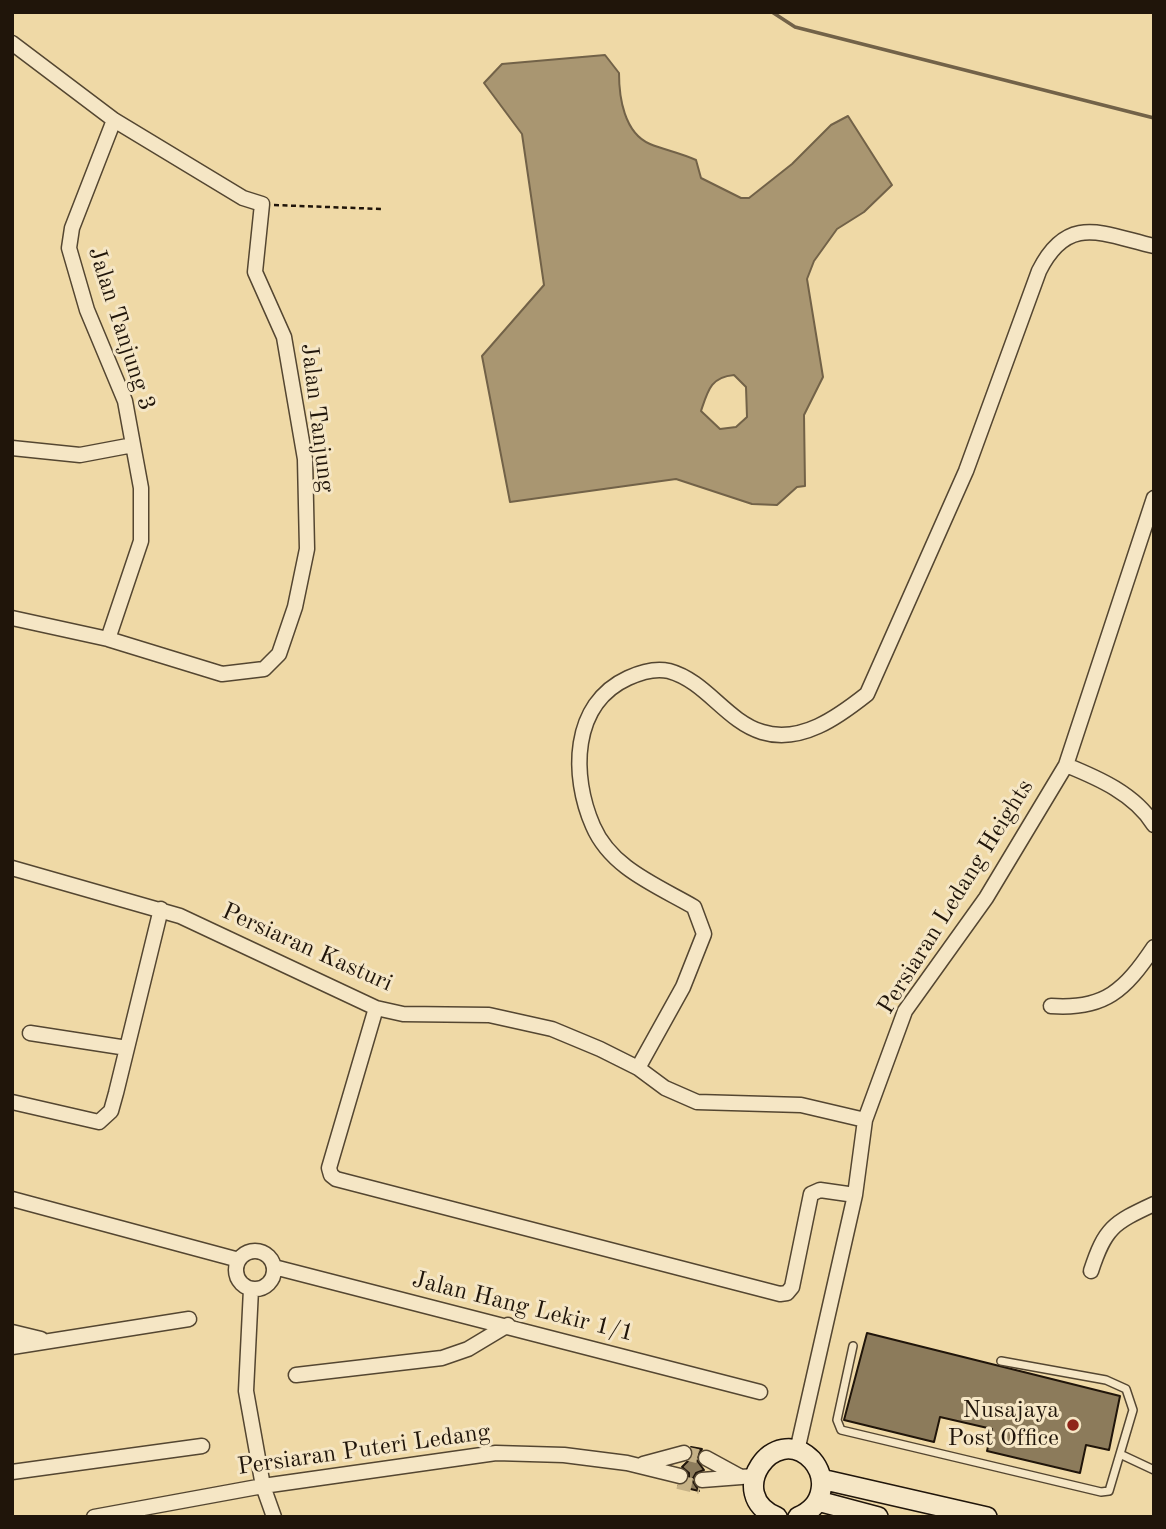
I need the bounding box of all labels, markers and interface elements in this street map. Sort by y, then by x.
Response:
street label: Jalan Tanjung 3 [81,243,161,415]
street label: Jalan Tanjung [294,342,340,494]
street label: Persiaran Ledang Heights [872,774,1040,1020]
street label: Persiaran Kasturi [217,897,397,999]
street label: Jalan Hang Lekir 1/1 [409,1266,637,1348]
place label: Nusajaya Post Office [948,1397,1059,1453]
marker: Nusajaya Post Office [1065,1417,1081,1433]
street label: Persiaran Puteri Ledang [236,1418,492,1482]

